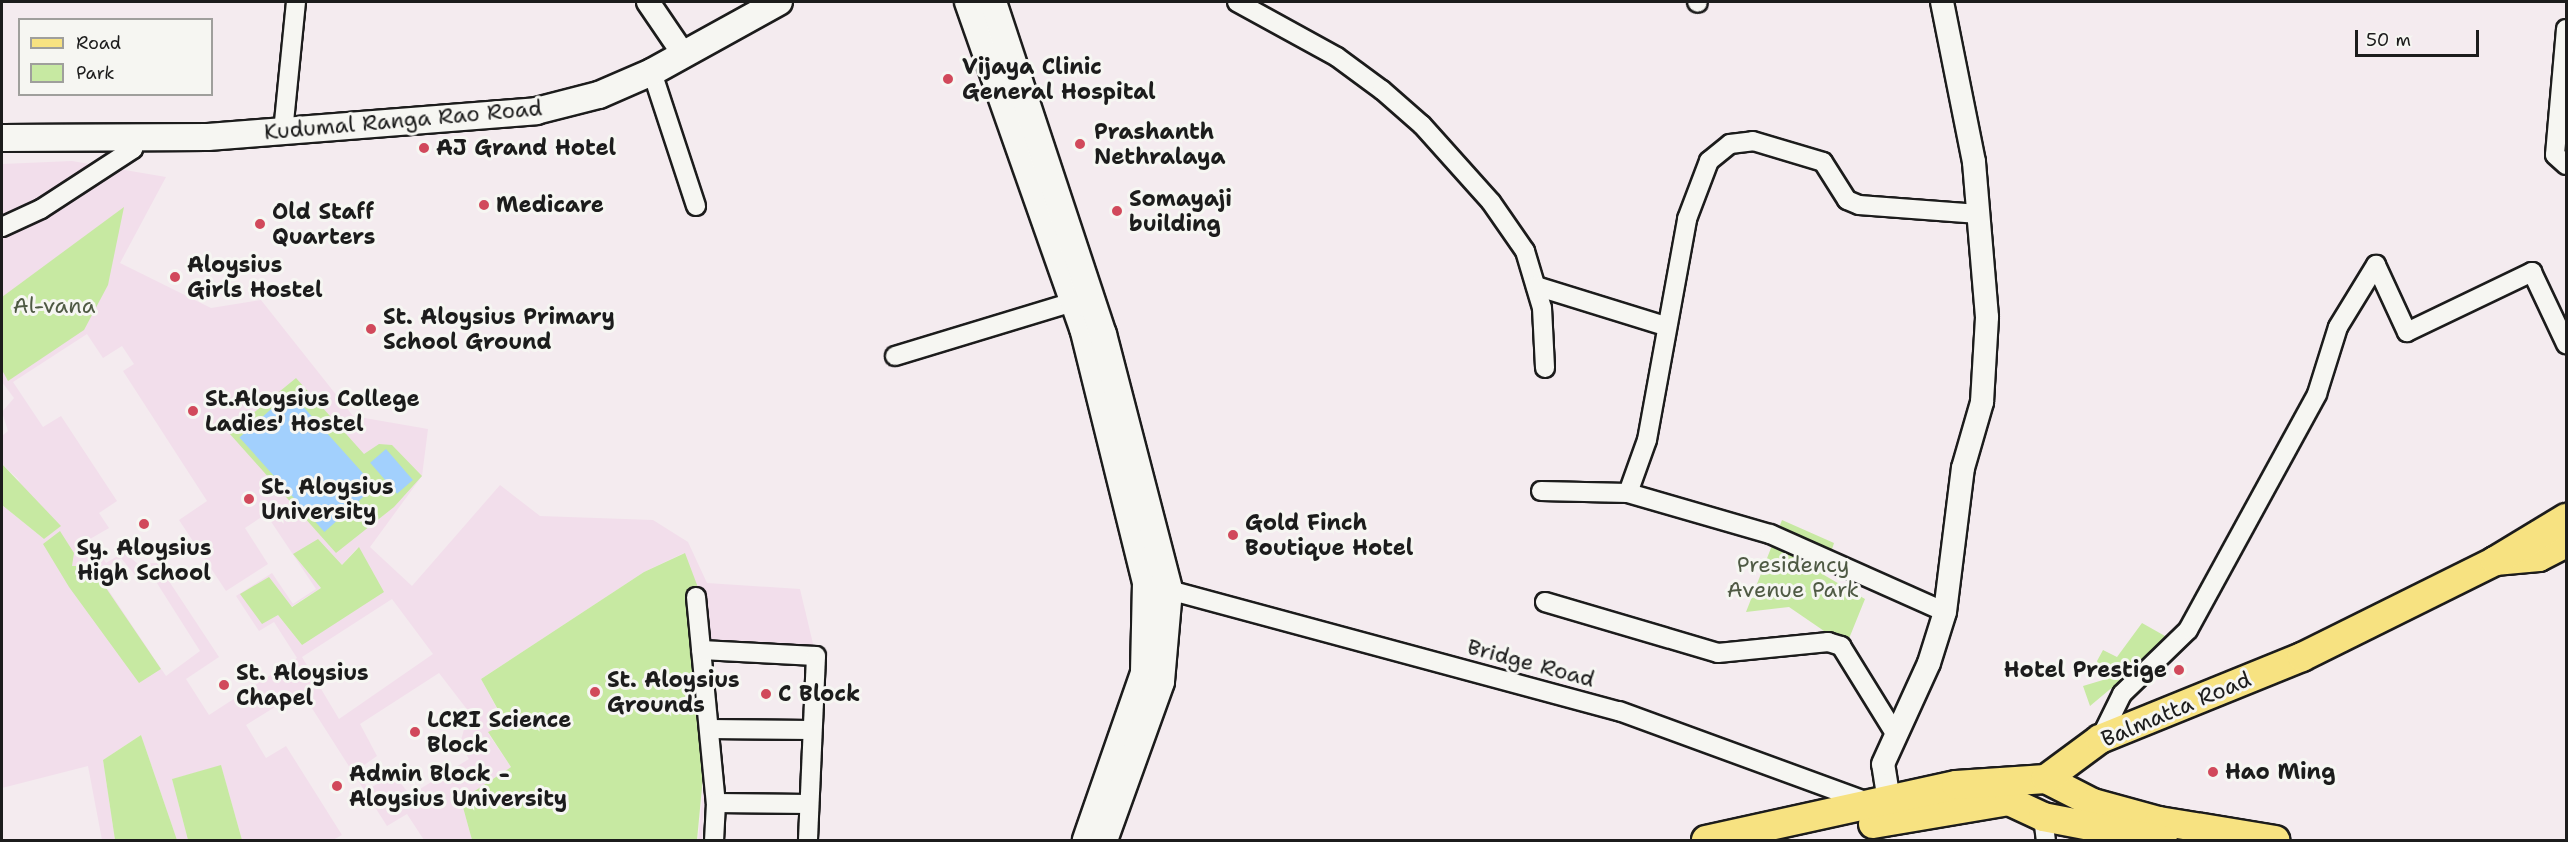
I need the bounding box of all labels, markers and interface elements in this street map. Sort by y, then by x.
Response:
legend [18,18,213,96]
scale bar [2358,18,2482,56]
text: 50 m [2366,28,2411,52]
text: Road [76,31,121,55]
place label: Vijaya Clinic General Hospital [962,53,1156,104]
text: Park [76,61,115,85]
marker: Vijaya Clinic General Hospital [939,70,957,88]
street label: Kudumal Ranga Rao Road [263,95,543,145]
place label: Prashanth Nethralaya [1094,118,1225,170]
place label: AJ Grand Hotel [436,135,616,161]
marker: Prashanth Nethralaya [1071,135,1089,153]
marker: AJ Grand Hotel [417,141,431,155]
place label: Somayaji building [1129,185,1232,236]
place label: Medicare [496,192,604,218]
place label: Old Staff Quarters [272,198,375,249]
marker: Medicare [477,198,491,212]
marker: Somayaji building [1110,204,1124,218]
marker: Old Staff Quarters [253,217,267,231]
place label: Aloysius Girls Hostel [187,251,323,302]
marker: Aloysius Girls Hostel [168,270,182,284]
park label: Al-vana [13,293,95,319]
place label: St. Aloysius Primary School Ground [383,303,615,354]
marker: St. Aloysius Primary School Ground [364,322,378,336]
place label: St.Aloysius College Ladies' Hostel [205,385,420,436]
marker: St.Aloysius College Ladies' Hostel [186,404,200,418]
place label: St. Aloysius University [261,473,394,524]
marker: St. Aloysius University [242,492,256,506]
place label: Gold Finch Boutique Hotel [1245,509,1413,560]
marker: Sy. Aloysius High School [137,517,151,531]
marker: Gold Finch Boutique Hotel [1226,528,1240,542]
place label: Sy. Aloysius High School [76,534,212,586]
park label: Presidency Avenue Park [1727,551,1859,602]
street label: Bridge Road [1464,633,1598,693]
place label: Hotel Prestige [2004,657,2167,683]
place label: St. Aloysius Chapel [236,659,369,710]
marker: Hotel Prestige [2172,663,2186,677]
place label: St. Aloysius Grounds [607,666,740,718]
street label: Balmatta Road [2097,666,2255,752]
marker: St. Aloysius Chapel [217,678,231,692]
place label: C Block [778,681,860,707]
marker: St. Aloysius Grounds [588,685,602,699]
marker: C Block [759,687,773,701]
place label: LCRI Science Block [427,706,571,758]
marker: LCRI Science Block [408,725,422,739]
place label: Hao Ming [2225,759,2335,785]
place label: Admin Block - Aloysius University [349,760,567,812]
marker: Hao Ming [2206,765,2220,779]
marker: Admin Block - Aloysius University [330,779,344,793]

